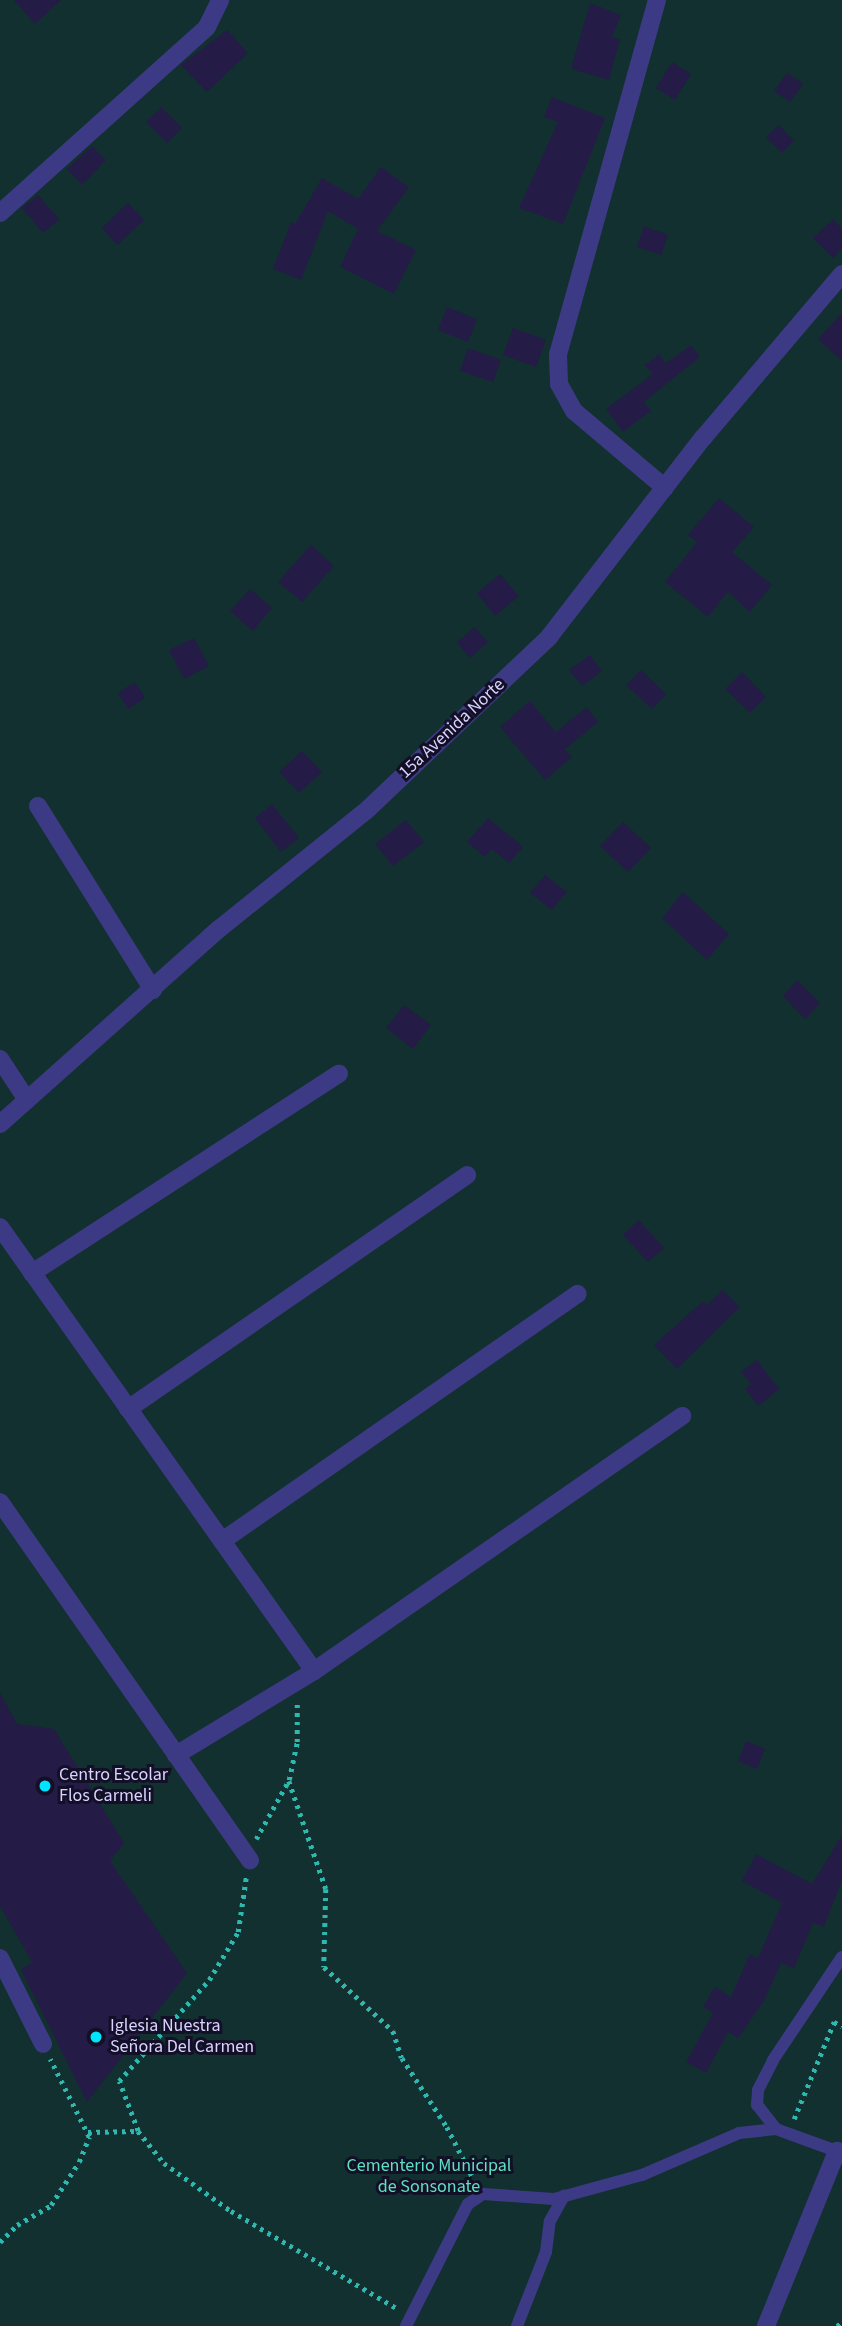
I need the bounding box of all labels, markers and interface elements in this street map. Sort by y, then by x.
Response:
street label: 15a Avenida Norte [395,674,509,784]
place label: Centro Escolar Flos Carmeli [59,1765,168,1808]
marker: Centro Escolar Flos Carmeli [37,1778,53,1794]
place label: Iglesia Nuestra Señora Del Carmen [110,2016,254,2058]
marker: Iglesia Nuestra Señora Del Carmen [88,2029,104,2045]
park label: Cementerio Municipal de Sonsonate [347,2156,511,2198]

